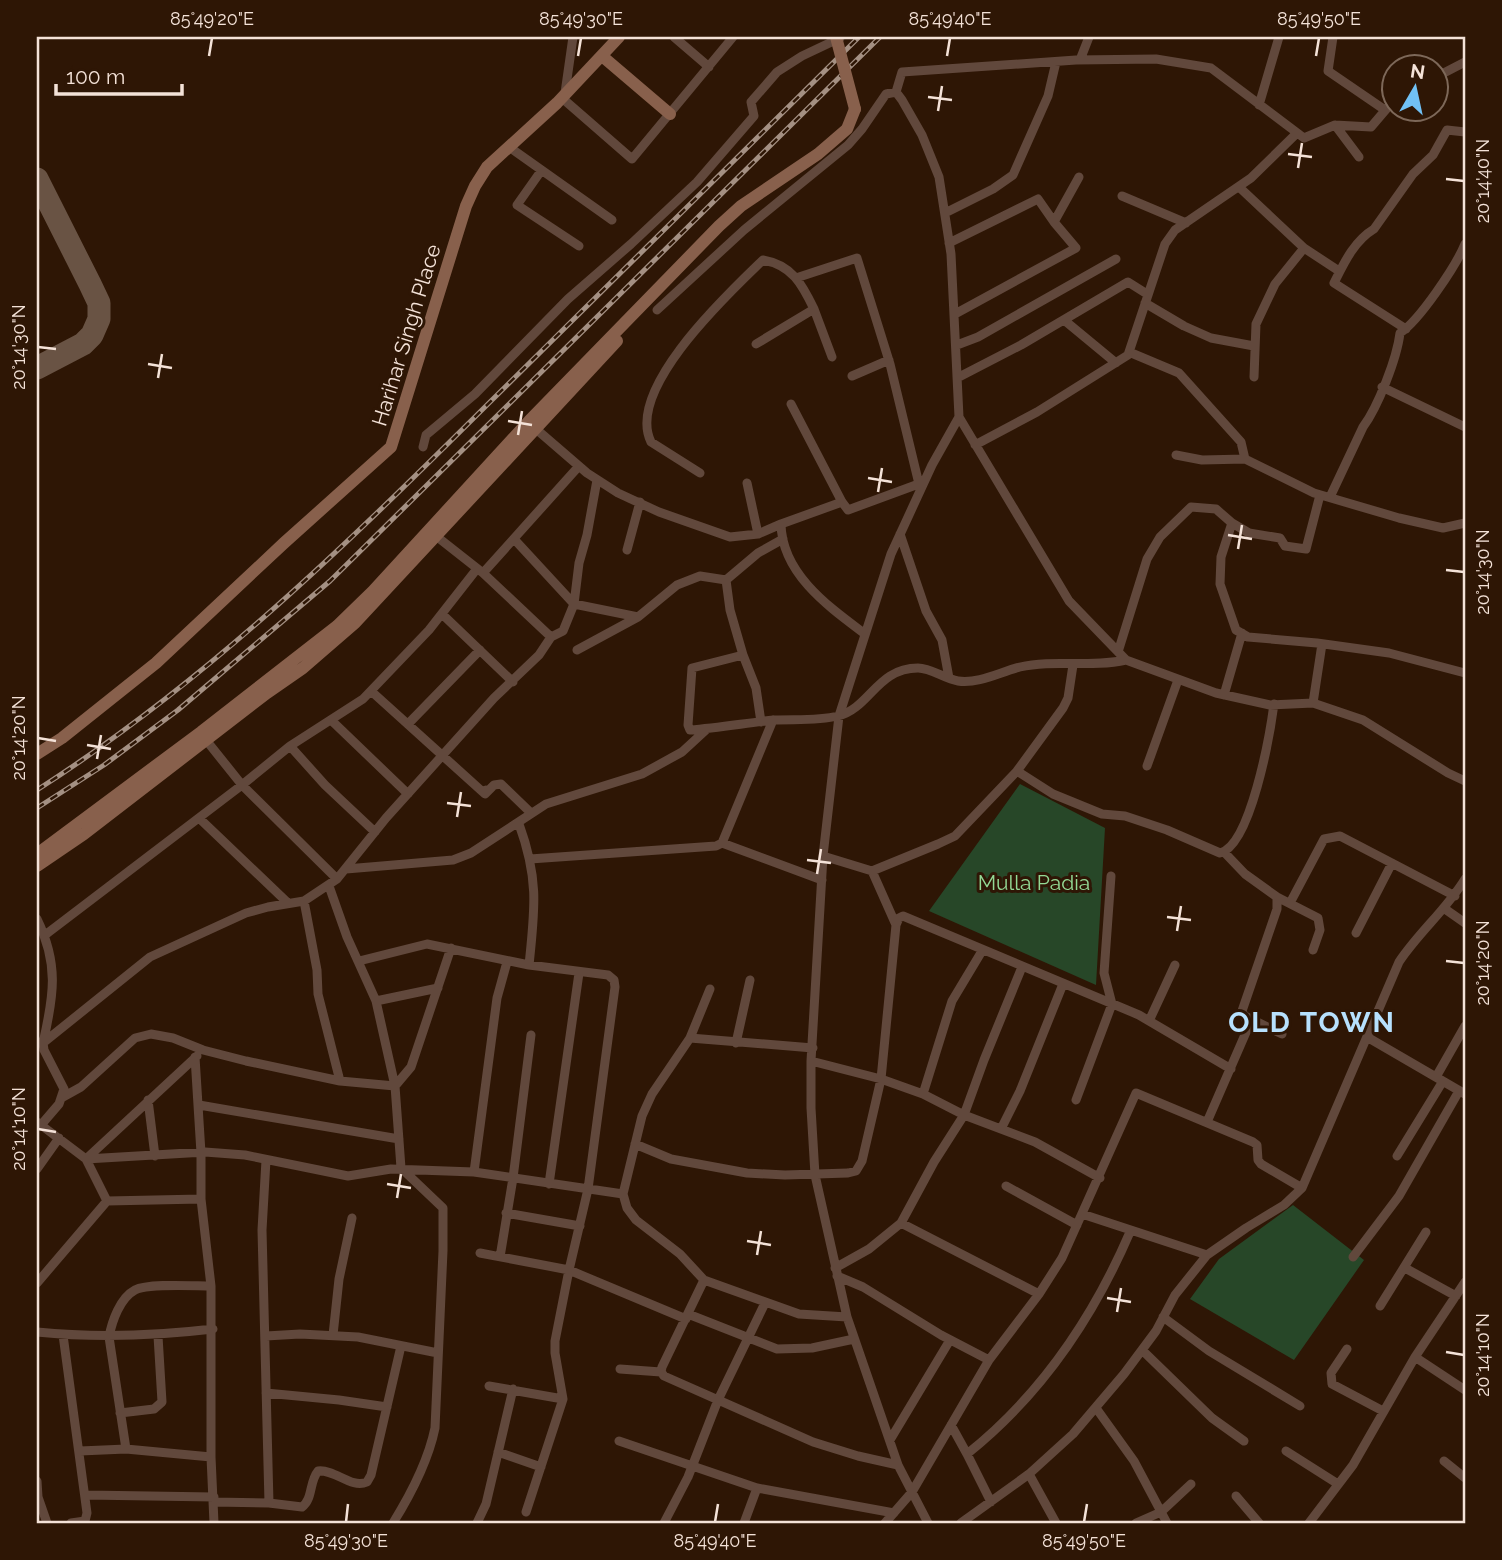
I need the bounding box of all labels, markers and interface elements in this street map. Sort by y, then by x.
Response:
text: 85°49'20"E [170,8,254,29]
text: 85°49'30"E [539,8,623,29]
text: 85°49'40"E [909,8,991,29]
text: 85°49'50"E [1277,8,1361,29]
scale bar [56,52,182,96]
north arrow [1380,52,1450,122]
text: N [1409,59,1427,83]
text: 100 m [66,64,125,89]
text: 20°14'40"N [1472,139,1493,223]
street label: Harihar Singh Place [366,241,446,429]
text: 20°14'30"N [8,304,29,390]
text: 20°14'30"N [1472,529,1493,615]
text: 20°14'20"N [8,695,29,781]
park label: Mulla Padia [978,870,1090,895]
text: 20°14'20"N [1472,920,1493,1006]
district label: OLD TOWN [1228,1006,1396,1039]
text: 20°14'10"N [8,1087,29,1171]
text: 20°14'10"N [1472,1313,1493,1397]
text: 85°49'30"E [304,1530,388,1551]
text: 85°49'40"E [674,1530,756,1551]
text: 85°49'50"E [1042,1530,1126,1551]

